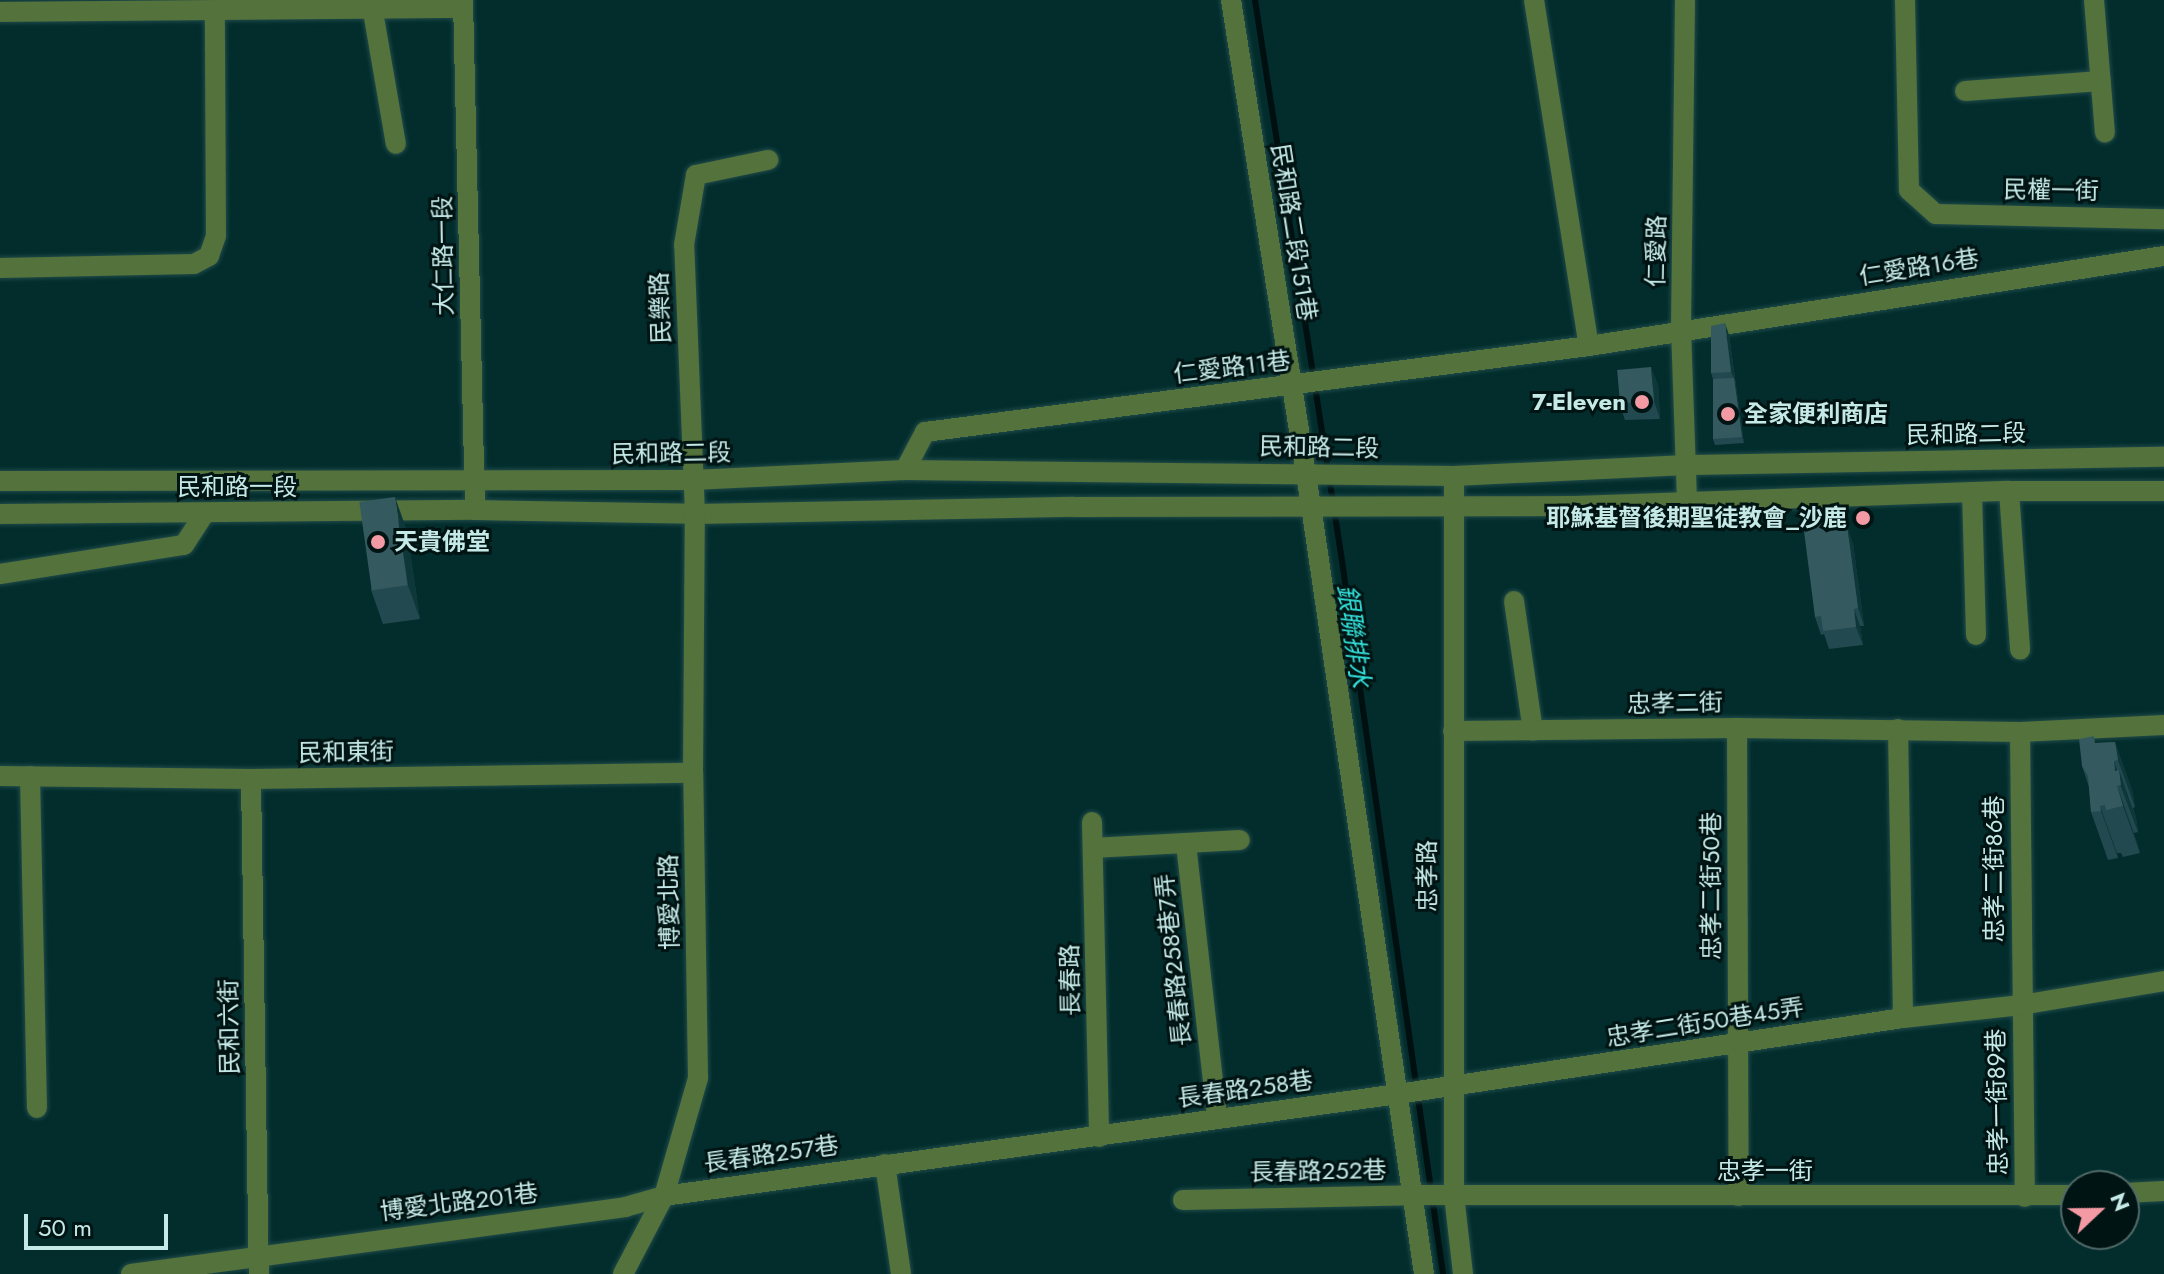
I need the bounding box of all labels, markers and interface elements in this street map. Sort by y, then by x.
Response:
street label: 民和路二段151巷 [1266,141,1322,323]
street label: 民權一街 [2003,175,2099,205]
street label: 大仁路一段 [428,196,458,316]
street label: 仁愛路 [1641,215,1671,287]
street label: 仁愛路16巷 [1857,243,1981,291]
street label: 民樂路 [644,272,676,344]
street label: 仁愛路11巷 [1172,346,1292,388]
place label: 7-Eleven [1532,388,1626,416]
marker: 7-Eleven [1633,393,1651,411]
place label: 全家便利商店 [1744,400,1888,428]
marker: 全家便利商店 [1719,405,1737,423]
street label: 民和路二段 [1906,419,2026,449]
street label: 民和路二段 [1259,432,1379,462]
street label: 民和路二段 [611,438,731,468]
street label: 民和路一段 [177,473,297,501]
place label: 耶穌基督後期聖徒教會_沙鹿 [1546,504,1847,532]
marker: 耶穌基督後期聖徒教會_沙鹿 [1854,509,1872,527]
place label: 天貴佛堂 [394,528,490,556]
marker: 天貴佛堂 [369,533,387,551]
water label: 銀聯排水 [1330,582,1376,690]
street label: 忠孝二街 [1627,688,1723,718]
street label: 民和東街 [298,737,394,767]
street label: 忠孝二街86巷 [1980,796,2008,942]
street label: 忠孝二街50巷 [1697,812,1725,960]
street label: 忠孝路 [1413,840,1441,912]
street label: 博愛北路 [654,854,684,950]
street label: 長春路258巷7弄 [1150,873,1196,1047]
street label: 長春路 [1055,944,1085,1016]
street label: 民和六街 [214,979,244,1075]
street label: 忠孝二街50巷45弄 [1604,992,1806,1052]
street label: 忠孝一街89巷 [1981,1028,2013,1176]
street label: 長春路258巷 [1176,1065,1314,1113]
street label: 長春路257巷 [702,1130,840,1178]
street label: 長春路252巷 [1249,1155,1387,1187]
street label: 忠孝一街 [1717,1157,1813,1185]
north arrow [2060,1170,2140,1250]
street label: 博愛北路201巷 [378,1178,540,1226]
text: N [2102,1188,2139,1216]
scale bar [28,1198,172,1248]
text: 50 m [38,1210,92,1245]

